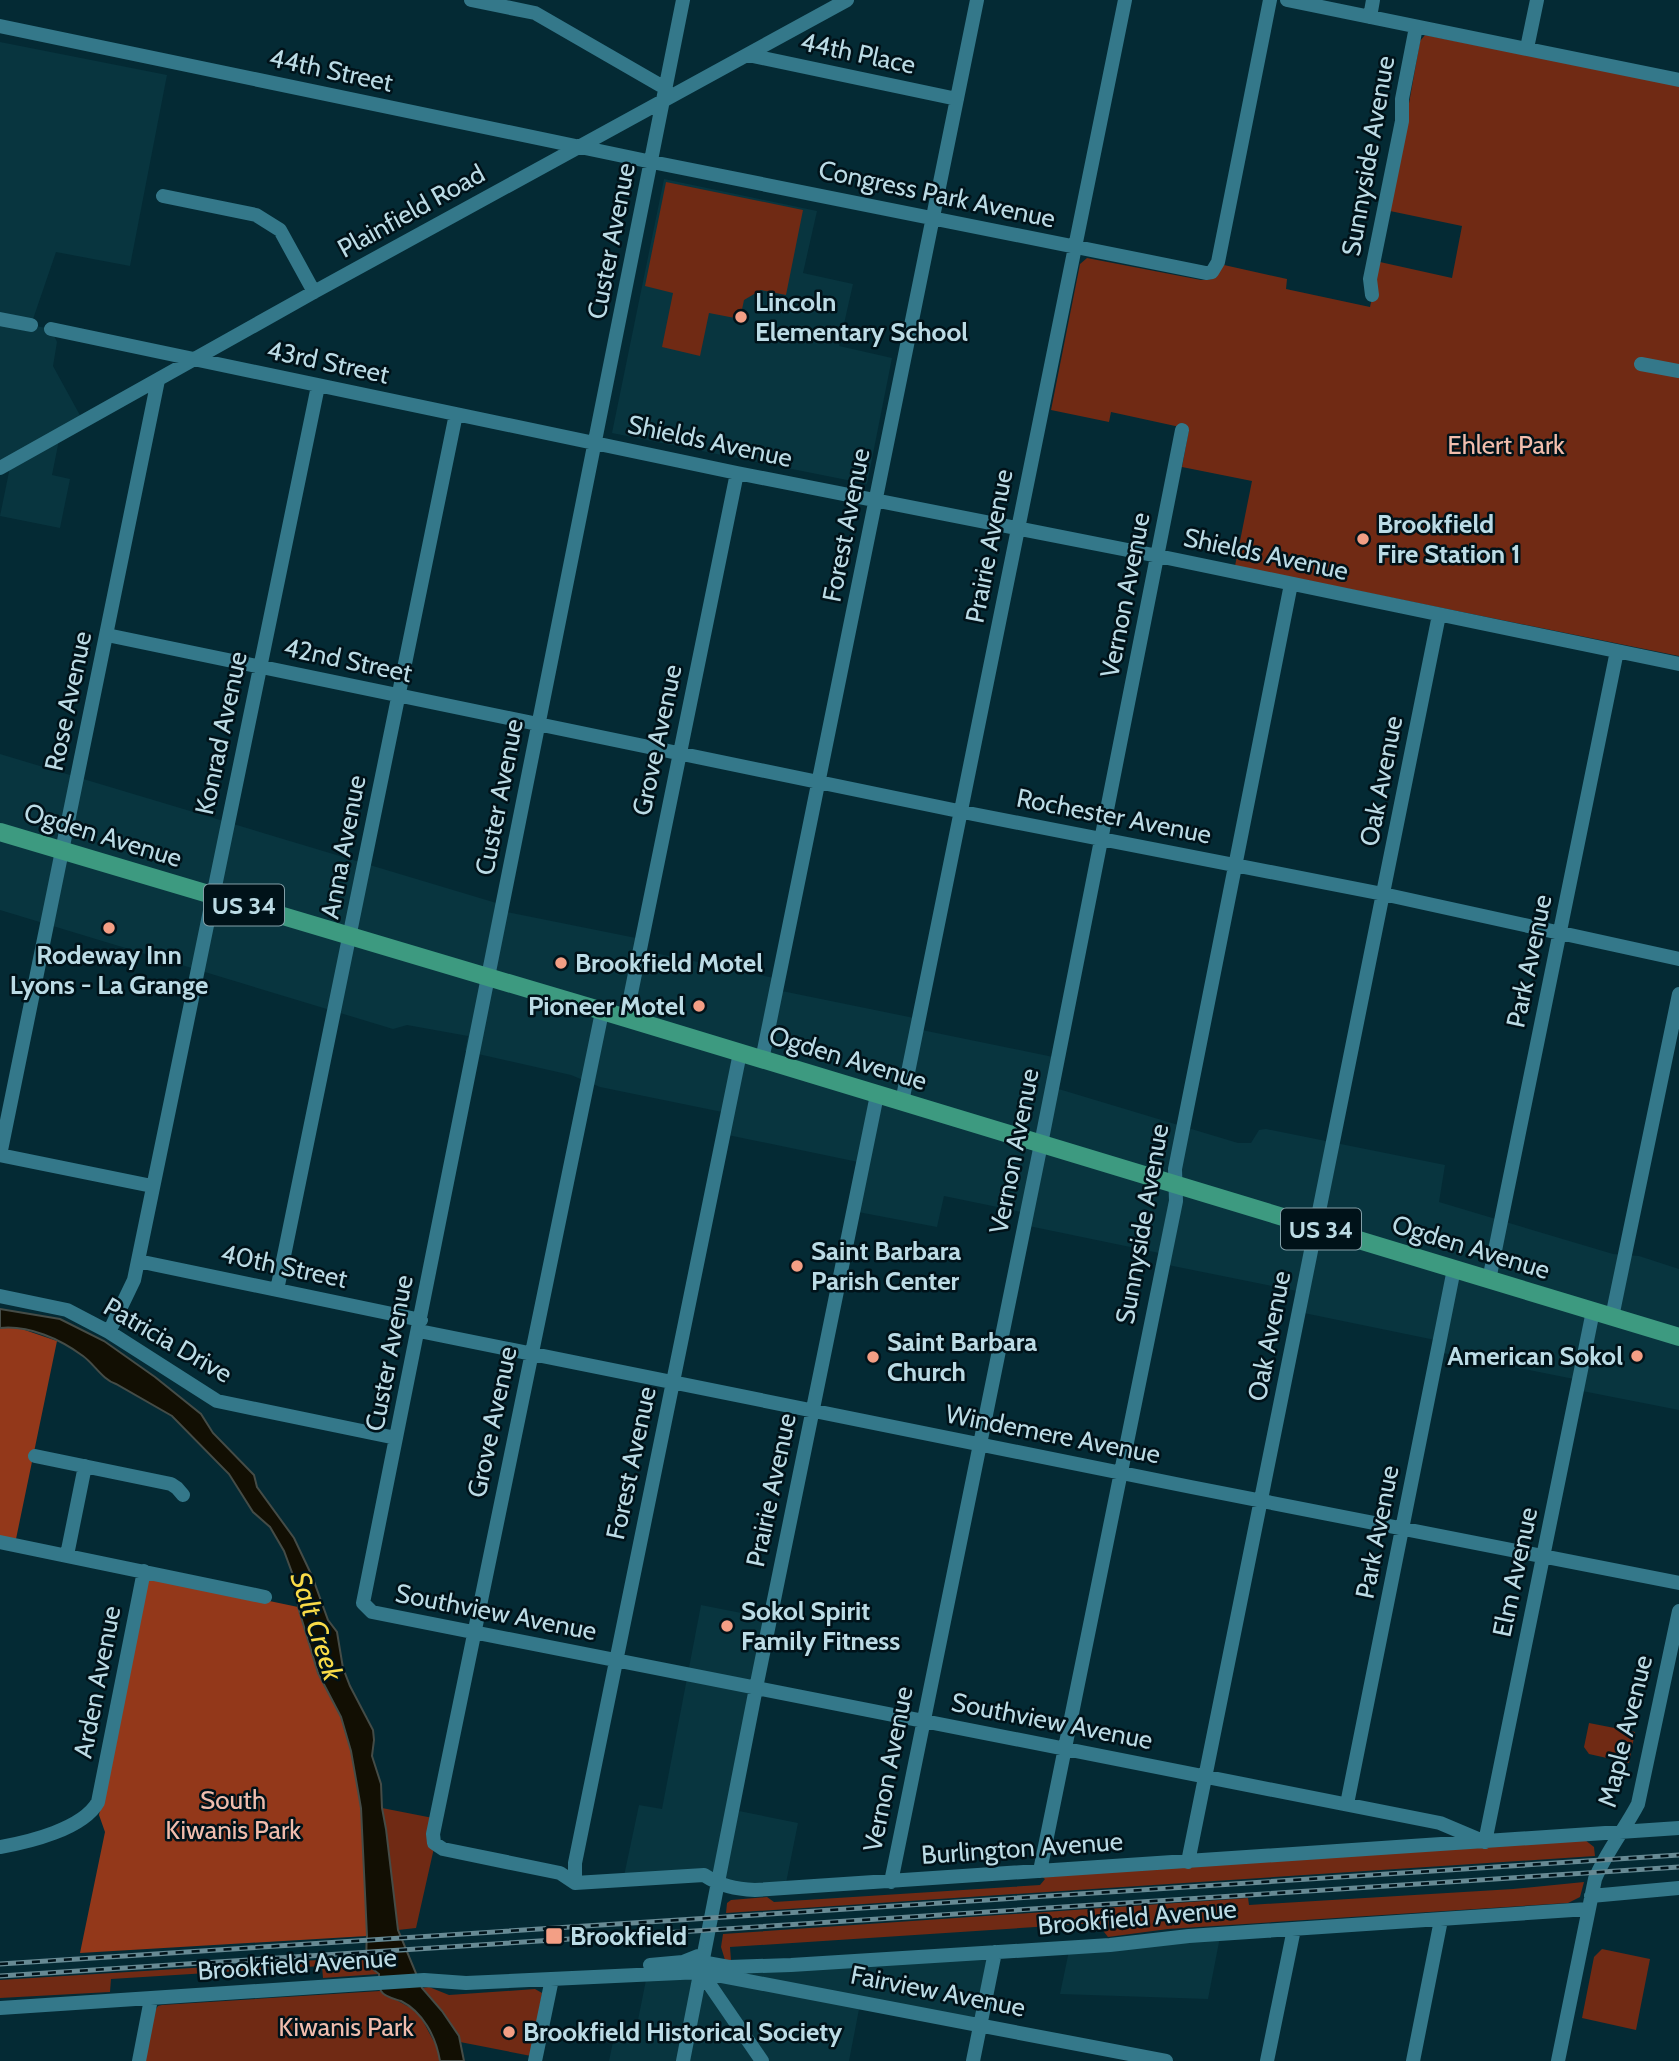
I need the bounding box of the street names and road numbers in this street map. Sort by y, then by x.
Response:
street label: 44th Place [797,25,919,81]
street label: 44th Street [266,41,396,99]
street label: Sunnyside Avenue [1335,53,1401,259]
street label: Congress Park Avenue [816,153,1058,235]
street label: Plainfield Road [332,157,490,265]
street label: Custer Avenue [580,160,642,322]
street label: 43rd Street [264,333,392,391]
street label: Shields Avenue [625,408,795,474]
street label: Forest Avenue [815,445,877,605]
street label: Prairie Avenue [958,466,1020,626]
street label: Vernon Avenue [1093,510,1157,680]
street label: Shields Avenue [1181,521,1351,587]
street label: Rose Avenue [38,628,98,774]
street label: 42nd Street [281,631,415,689]
street label: Konrad Avenue [188,649,254,817]
street label: Grove Avenue [625,662,689,818]
street label: Oak Avenue [1353,713,1409,849]
street label: Custer Avenue [468,716,530,878]
street label: Anna Avenue [313,772,373,922]
street label: Rochester Avenue [1014,781,1214,851]
street label: Ogden Avenue [20,796,186,874]
road number: US 34 [204,884,284,925]
street label: Park Avenue [1499,892,1559,1030]
street label: Ogden Avenue [765,1019,931,1097]
street label: Vernon Avenue [982,1066,1046,1236]
street label: Sunnyside Avenue [1109,1121,1175,1327]
street label: Ogden Avenue [1388,1208,1554,1286]
road number: US 34 [1281,1209,1361,1250]
street label: 40th Street [218,1237,351,1295]
street label: Oak Avenue [1241,1268,1297,1404]
street label: Custer Avenue [358,1272,420,1434]
street label: Patricia Drive [98,1290,238,1390]
street label: Grove Avenue [460,1344,524,1500]
street label: Forest Avenue [599,1383,663,1543]
street label: Windemere Avenue [943,1398,1163,1470]
street label: Prairie Avenue [739,1410,803,1570]
street label: Park Avenue [1348,1463,1406,1601]
street label: Elm Avenue [1486,1504,1544,1640]
street label: Southview Avenue [393,1577,599,1647]
street label: Arden Avenue [67,1603,127,1761]
street label: Maple Avenue [1591,1652,1659,1810]
street label: Vernon Avenue [856,1684,920,1854]
street label: Southview Avenue [949,1686,1155,1756]
street label: Burlington Avenue [920,1825,1124,1871]
street label: Brookfield Avenue [1036,1892,1238,1942]
street label: Brookfield Avenue [196,1941,398,1987]
street label: Fairview Avenue [848,1958,1028,2024]

